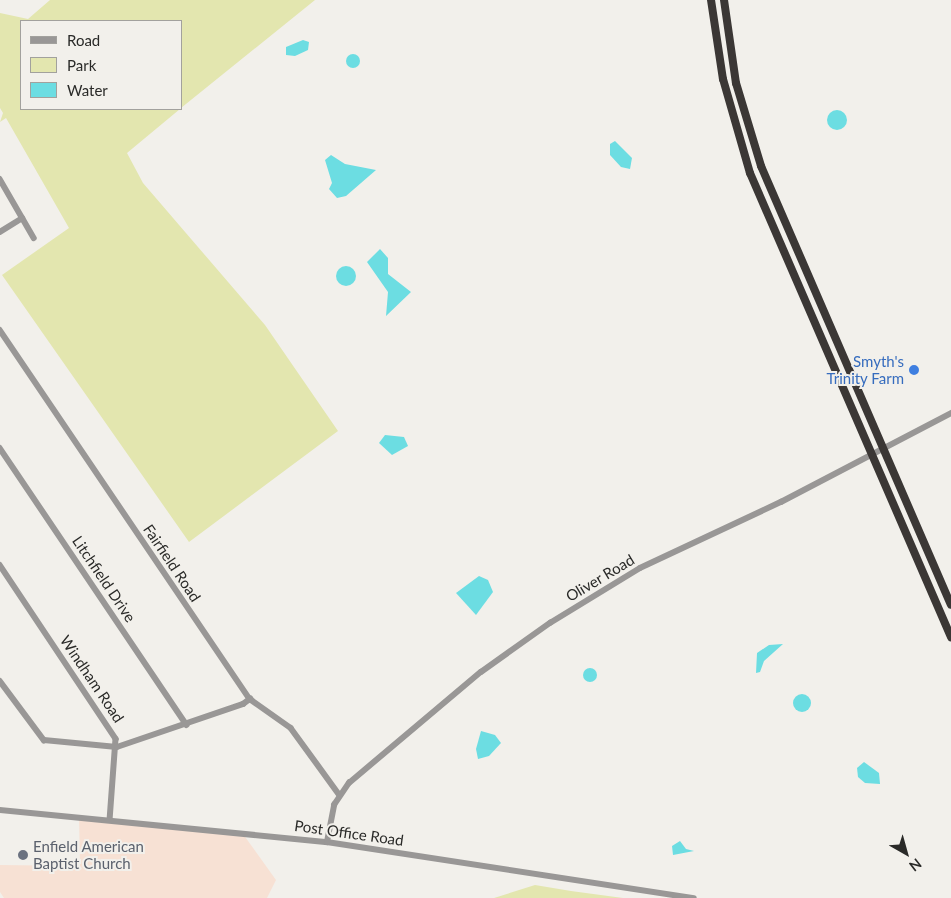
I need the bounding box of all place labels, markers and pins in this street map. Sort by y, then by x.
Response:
place label: Smyth's Trinity Farm [826,352,904,387]
marker: Smyth's Trinity Farm [908,364,920,376]
place label: Enfield American Baptist Church [33,837,144,872]
marker: Enfield American Baptist Church [17,849,29,861]

